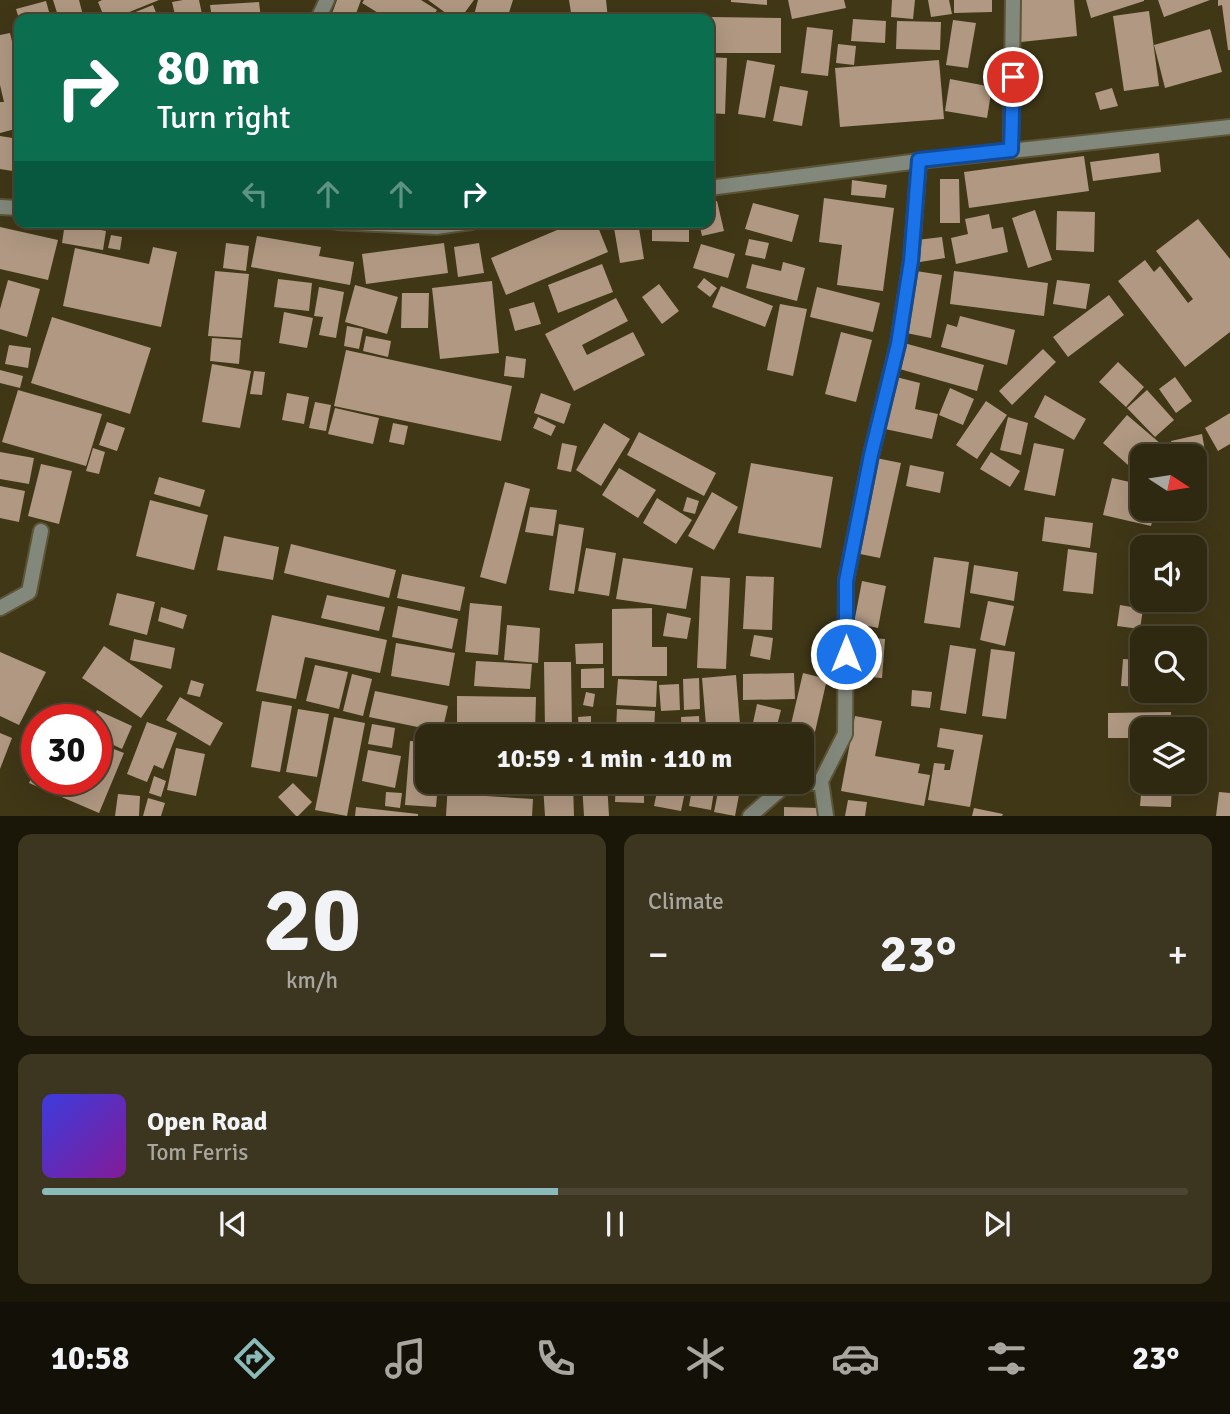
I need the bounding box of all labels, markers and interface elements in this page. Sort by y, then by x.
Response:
text: 80 m [157,38,260,98]
icon: right [42,42,133,133]
pin [983,47,1043,107]
icon: arrive [994,58,1032,96]
text: Turn right [157,98,290,137]
icon: left [236,175,274,213]
icon: ahead [309,175,347,213]
icon: ahead [382,175,420,213]
icon: right [455,175,493,213]
north arrow [1130,444,1208,522]
map controls [1130,444,1207,794]
button: sound [1130,535,1207,612]
position arrow [809,617,883,691]
button: search [1130,626,1207,703]
speed limit sign: 30 [21,704,112,795]
button: layers [1130,717,1207,794]
text: 10:59 · 1 min · 110 m [497,743,732,775]
text: 20 [263,864,361,977]
text: Climate [648,887,724,916]
text: 23° [880,922,956,986]
text: − [648,931,669,978]
text: + [1167,931,1188,978]
text: km/h [286,966,338,995]
text: Open Road [147,1106,268,1138]
text: Tom Ferris [147,1138,248,1167]
icon: previous [214,1205,252,1243]
icon: pause [596,1205,634,1243]
icon: next [978,1205,1016,1243]
icon: directions [230,1334,279,1383]
icon: music [381,1334,430,1383]
icon: phone [531,1334,580,1383]
icon: climate [681,1334,730,1383]
icon: car [831,1334,880,1383]
icon: filters [982,1334,1031,1383]
text: 10:58 [51,1339,129,1378]
text: 23° [1132,1339,1179,1378]

